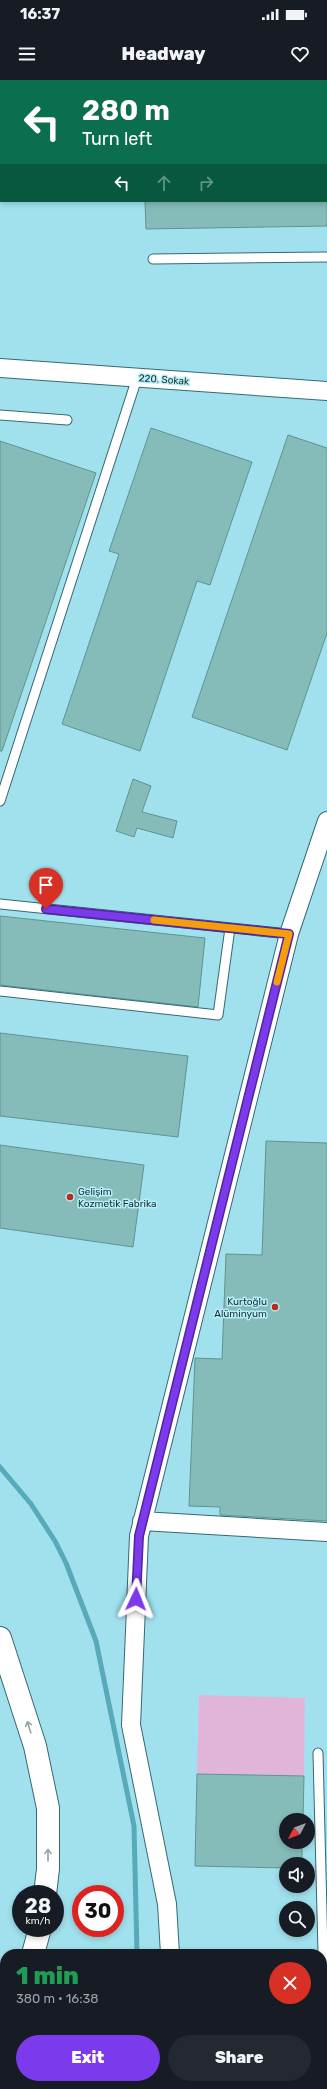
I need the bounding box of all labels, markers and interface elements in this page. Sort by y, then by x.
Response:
text: 16:37 [20,5,60,23]
icon: menu [16,43,38,65]
text: Headway [122,43,205,65]
icon: heart [289,43,311,65]
text: 280 m [82,94,170,127]
icon: left [16,96,68,148]
text: Turn left [82,128,152,150]
icon: left [111,172,133,194]
icon: ahead [153,172,175,194]
icon: right [195,172,217,194]
street label: 220. Sokak [138,372,190,388]
pin [29,868,63,909]
icon: arrive [35,874,57,896]
place label: Gelişim Kozmetik Fabrika [78,1186,157,1210]
marker: Gelişim Kozmetik Fabrika [65,1192,75,1202]
place label: Kurtoğlu Alüminyum [214,1296,267,1320]
marker: Kurtoğlu Alüminyum [270,1302,280,1312]
position arrow [115,1578,157,1620]
one-way arrow [25,1721,32,1734]
north arrow [279,1813,315,1849]
map controls [279,1813,315,1937]
one-way arrow [44,1849,52,1862]
button: sound [279,1857,315,1893]
speed limit sign: 30 [72,1885,124,1937]
text: 28 [25,1894,51,1918]
button: search [279,1901,315,1937]
text: km/h [26,1915,50,1927]
text: 1 min [16,1962,79,1990]
button: close [269,1962,311,2004]
text: 380 m · 16:38 [16,1991,99,2006]
button: Exit [16,2035,160,2081]
button: Share [168,2035,311,2081]

